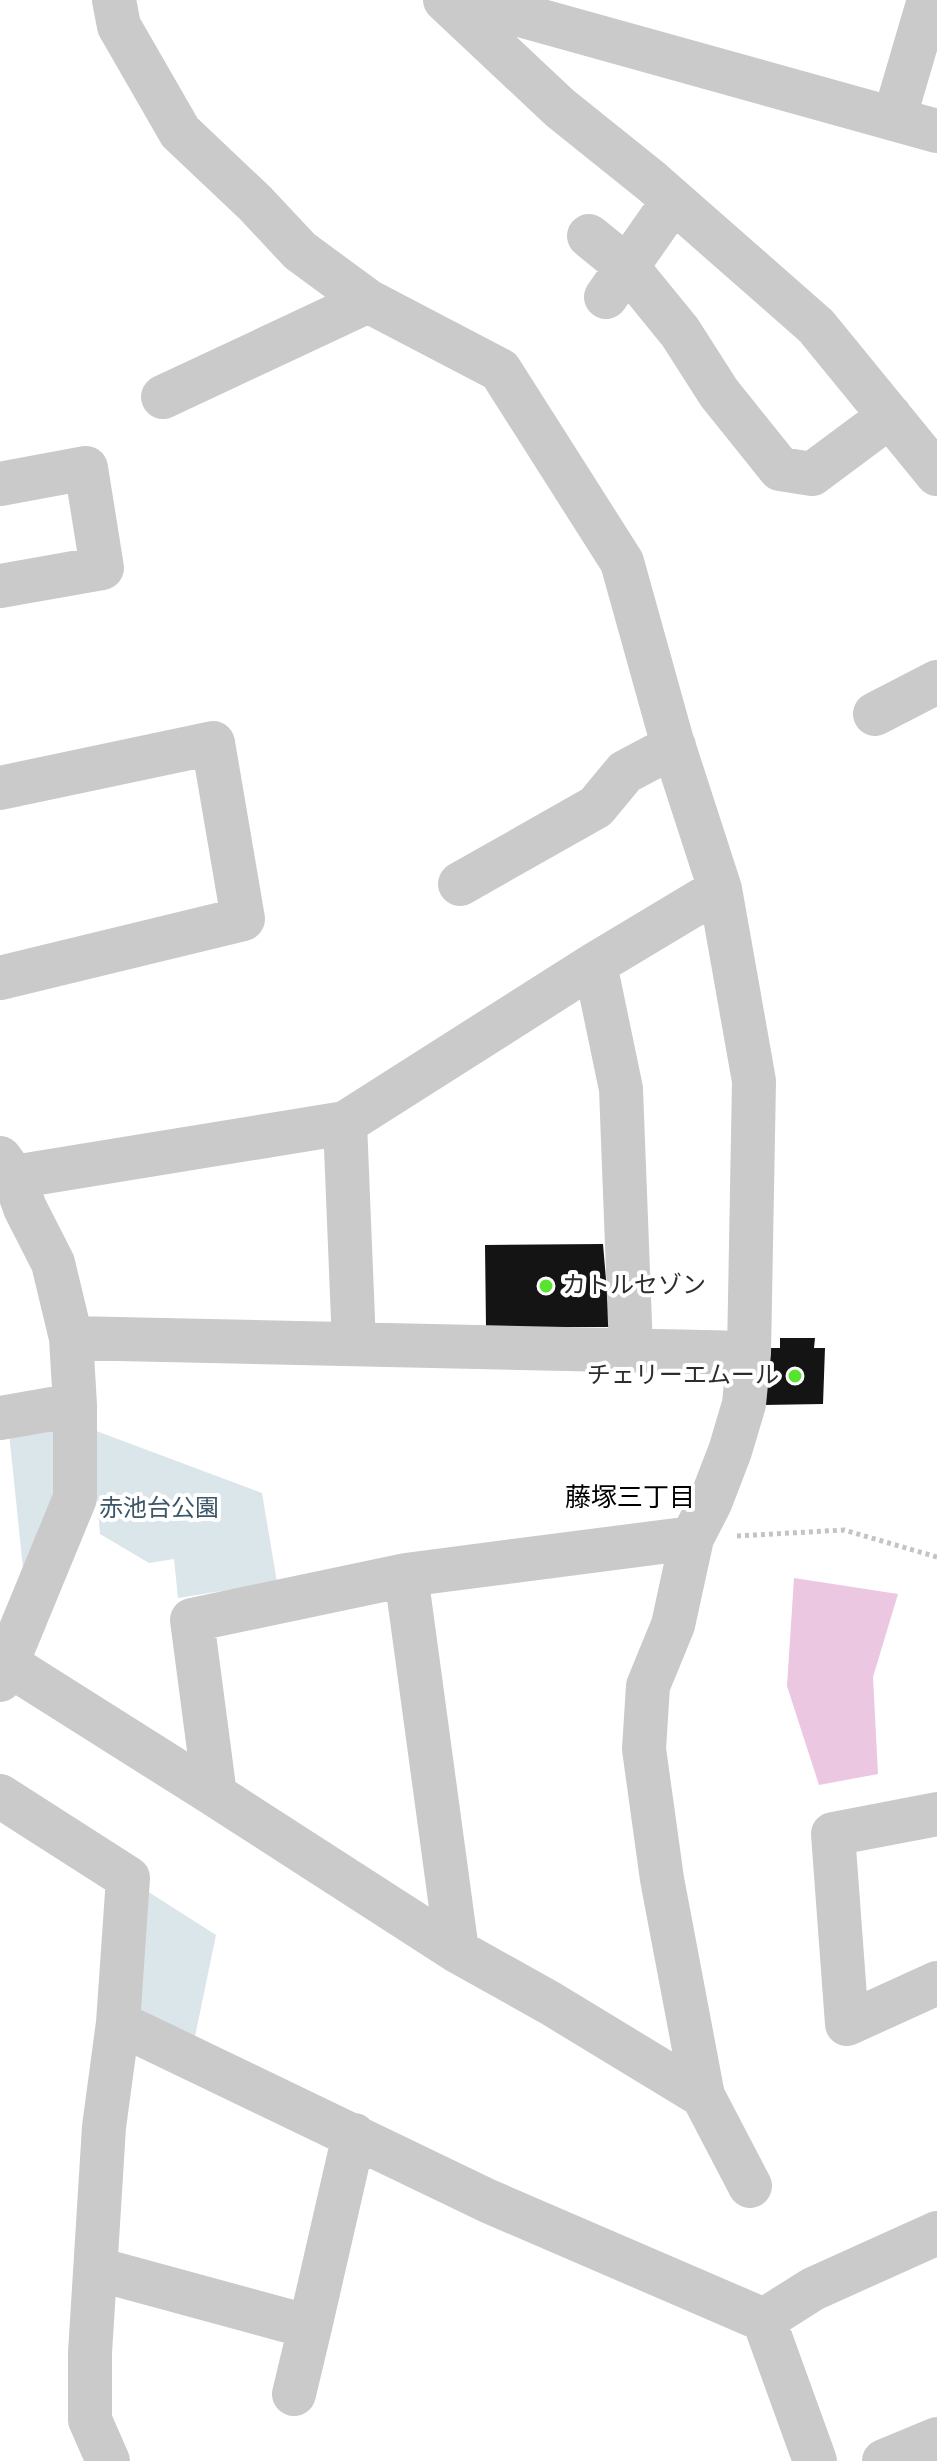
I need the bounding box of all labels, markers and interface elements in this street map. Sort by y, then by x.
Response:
place label: カトルセゾン [562,1272,706,1298]
marker: カトルセゾン [537,1277,555,1295]
place label: チェリーエムール [587,1364,779,1388]
marker: チェリーエムール [786,1367,804,1385]
district label: 藤塚三丁目 [565,1484,695,1511]
park label: 赤池台公園 [99,1495,219,1521]

